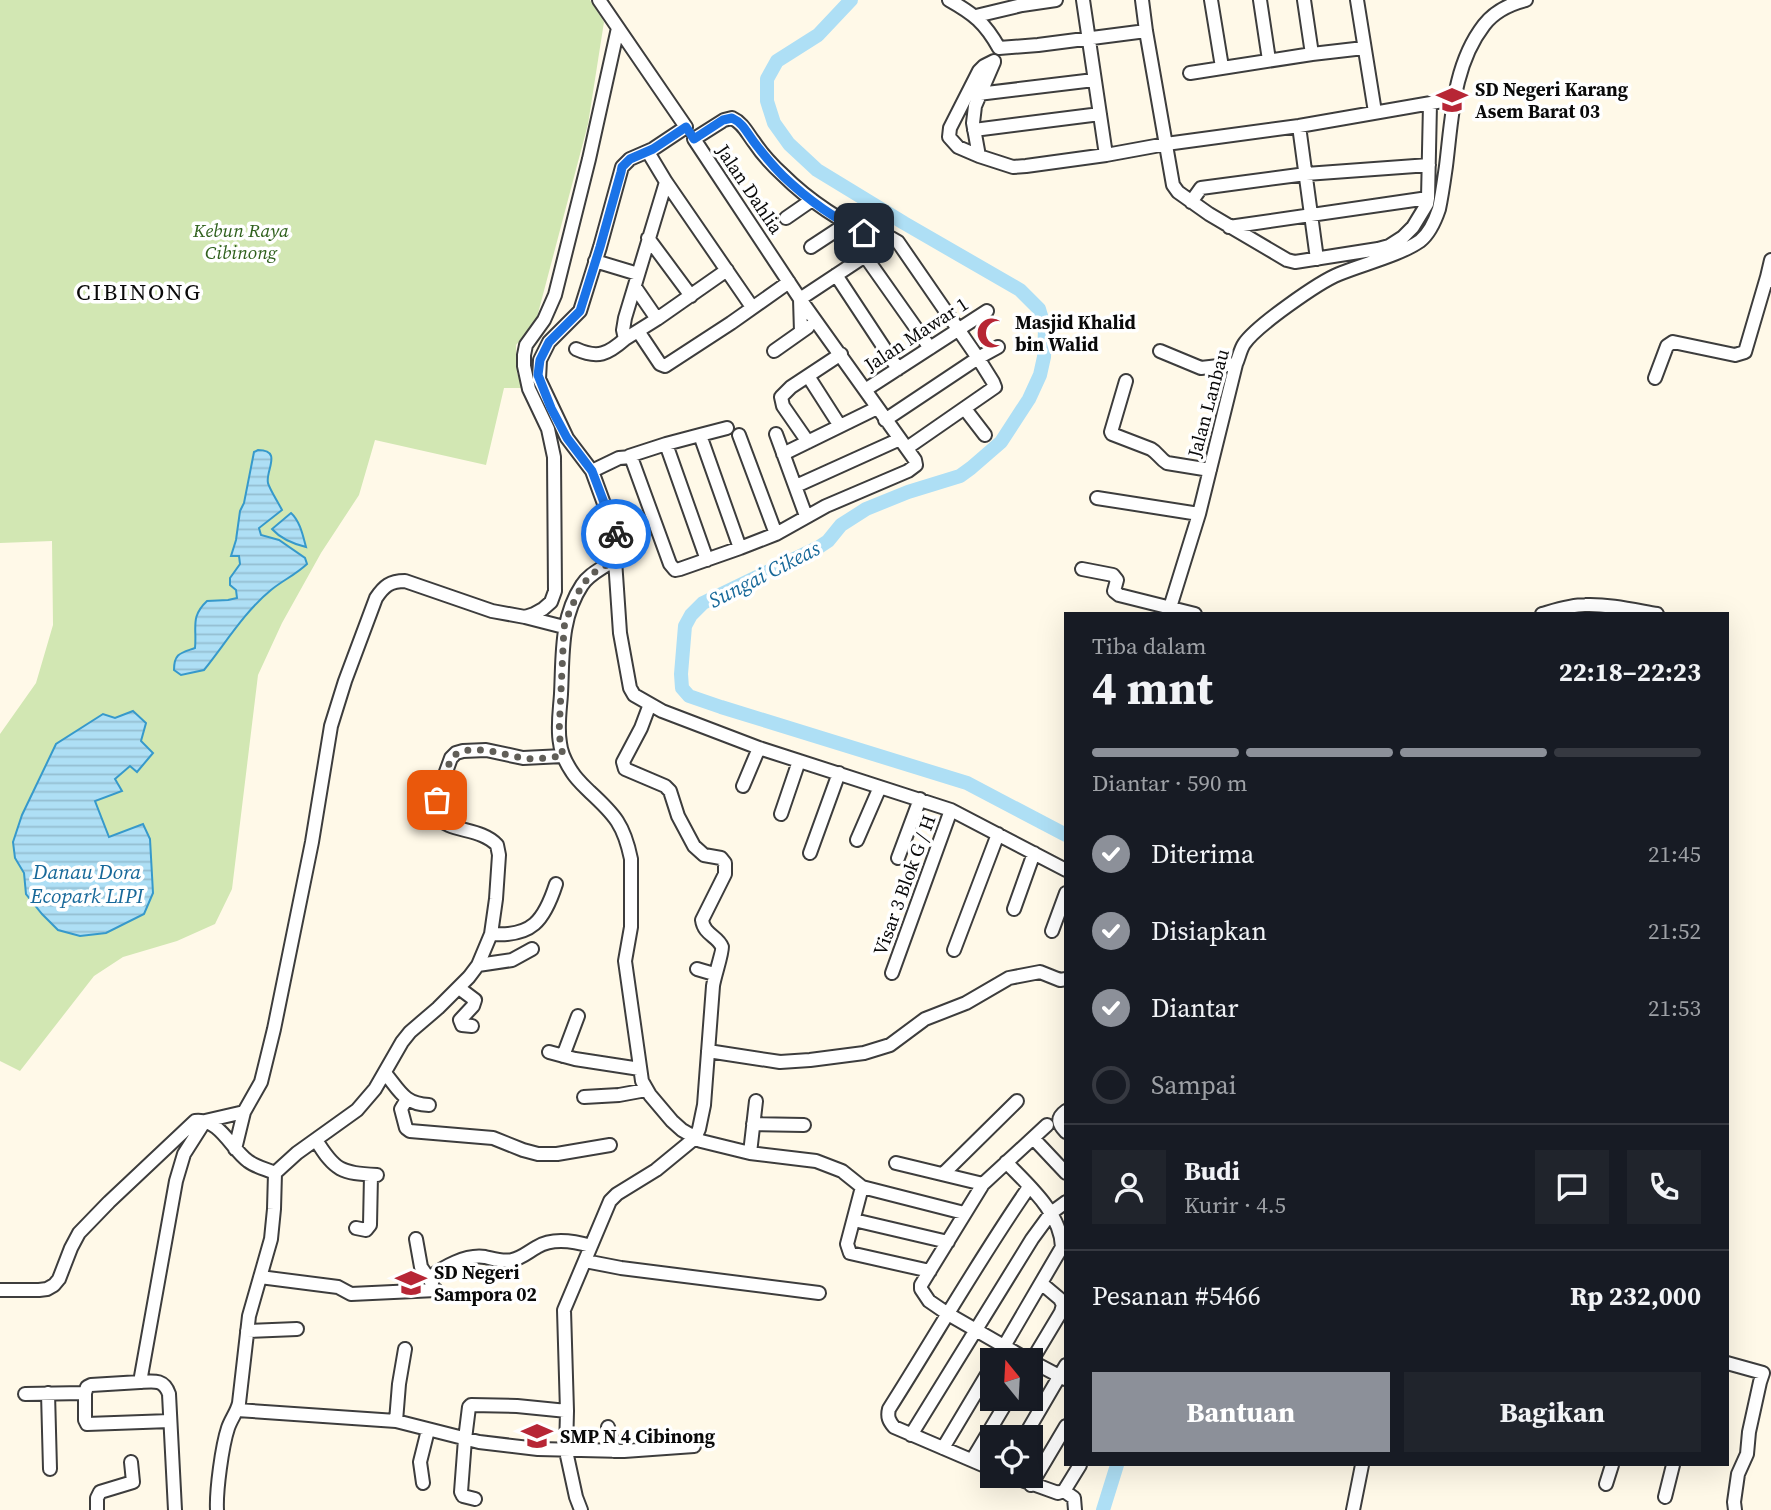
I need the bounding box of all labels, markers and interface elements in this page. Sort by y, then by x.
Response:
place label: SD Negeri Karang Asem Barat 03 [1475,76,1629,124]
school or university icon: SD Negeri Karang Asem Barat 03 [1435,83,1469,117]
street label: Jalan Dahlia [710,138,790,239]
pin [834,203,894,263]
icon: home [845,214,883,252]
park label: Kebun Raya Cibinong [192,217,289,265]
district label: CIBINONG [76,276,202,308]
street label: Jalan Mawar 1 [858,291,973,378]
place label: Masjid Khalid bin Walid [1015,309,1136,357]
mosque icon: Masjid Khalid bin Walid [975,316,1009,350]
street label: Jalan Lanbau [1181,346,1235,461]
courier [581,499,651,569]
icon: bike [597,515,635,553]
water label: Sungai Cikeas [703,533,825,614]
text: Tiba dalam [1092,630,1207,662]
text: 22:18–22:23 [1559,654,1701,690]
text: 4 mnt [1092,656,1213,719]
text: Diantar · 590 m [1092,767,1248,799]
pin [407,770,467,830]
icon: bag [418,781,456,819]
street label: Visar 3 Blok G / H [867,811,941,959]
icon: check [1092,835,1130,873]
text: Diterima [1151,836,1254,872]
text: 21:45 [1648,838,1701,870]
water label: Danau Dora Ecopark LIPI [29,857,144,910]
icon: check [1092,912,1130,950]
text: Disiapkan [1151,913,1267,949]
text: 21:52 [1648,915,1701,947]
icon: check [1092,989,1130,1027]
text: Diantar [1151,990,1239,1026]
text: 21:53 [1648,992,1701,1024]
text: Sampai [1151,1067,1237,1103]
button: person [1092,1150,1166,1224]
button: chat [1535,1150,1609,1224]
button: phone [1627,1150,1701,1224]
text: Budi [1184,1153,1240,1189]
text: Kurir · 4.5 [1184,1189,1286,1221]
place label: SD Negeri Sampora 02 [434,1259,537,1307]
school or university icon: SD Negeri Sampora 02 [394,1266,428,1300]
text: Pesanan #5466 [1092,1278,1261,1314]
text: Rp 232,000 [1570,1278,1701,1314]
north arrow [980,1348,1043,1410]
map controls [980,1348,1043,1488]
button: Bantuan [1092,1372,1390,1452]
button: Bagikan [1404,1372,1701,1452]
school or university icon: SMP N 4 Cibinong [520,1419,554,1453]
place label: SMP N 4 Cibinong [560,1423,716,1449]
button: locate [980,1425,1043,1488]

